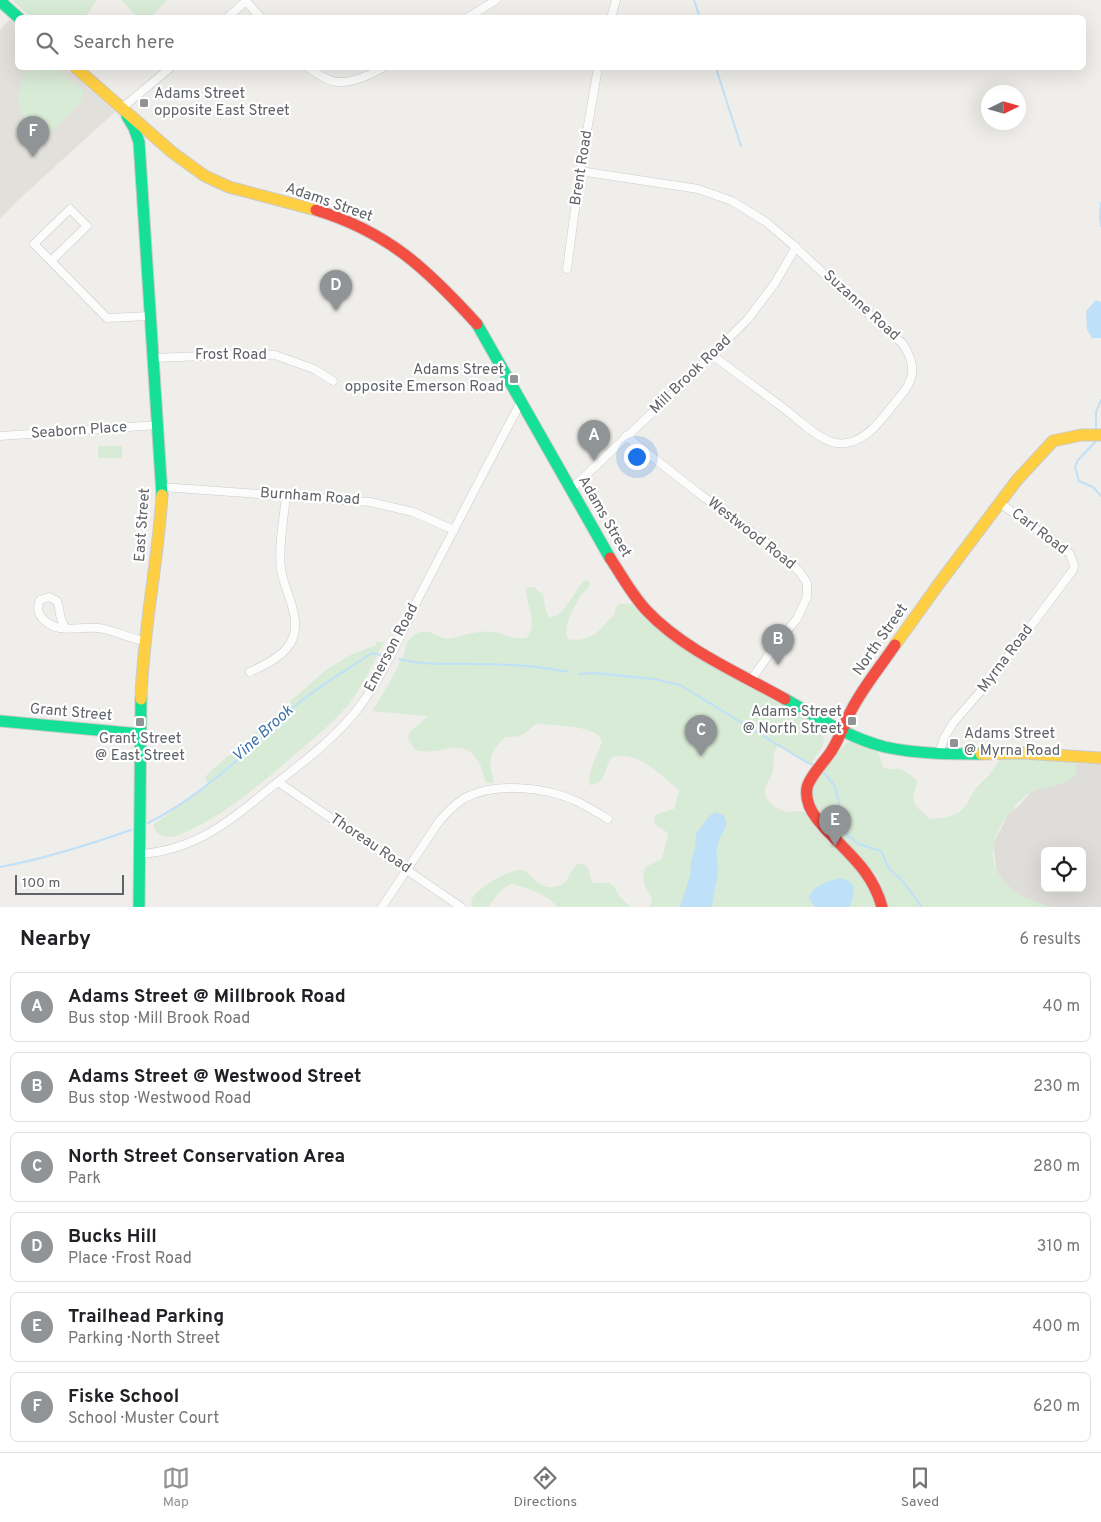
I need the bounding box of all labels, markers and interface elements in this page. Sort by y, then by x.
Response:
search box [15,15,1086,70]
icon: search [33,29,61,57]
text: Search here [73,31,175,55]
place label: Adams Street opposite East Street [154,85,290,121]
north arrow [981,85,1026,130]
marker: Adams Street opposite East Street [138,97,150,109]
pin: F [17,116,49,157]
street label: Brent Road [567,129,597,207]
street label: Adams Street [283,179,375,227]
street label: Suzanne Road [819,267,903,345]
pin: D [320,270,352,311]
street label: Mill Brook Road [646,331,736,419]
street label: Frost Road [195,346,267,365]
place label: Adams Street opposite Emerson Road [345,361,504,397]
marker: Adams Street opposite Emerson Road [508,373,520,385]
street label: Seaborn Place [30,418,128,444]
pin: A [578,420,610,461]
your location [624,444,650,470]
street label: Adams Street [573,473,635,561]
street label: Burnham Road [259,484,361,510]
street label: East Street [131,487,155,563]
street label: Westwood Road [703,494,799,574]
street label: Carl Road [1007,505,1071,559]
street label: Emerson Road [361,600,423,696]
street label: North Street [849,600,913,680]
street label: Myrna Road [974,621,1038,697]
pin: B [762,624,794,665]
street label: Grant Street [29,700,113,726]
water label: Vine Brook [228,701,298,767]
place label: Adams Street @ North Street [743,703,842,739]
pin: C [685,715,717,756]
marker: Adams Street @ North Street [846,715,858,727]
marker: Grant Street @ East Street [134,716,146,728]
place label: Adams Street @ Myrna Road [964,725,1060,761]
place label: Grant Street @ East Street [95,730,185,766]
marker: Adams Street @ Myrna Road [948,737,960,749]
pin: E [819,805,851,846]
street label: Thoreau Road [326,810,414,878]
map controls [1041,847,1086,892]
button: locate [1041,847,1086,892]
scale bar [15,872,124,895]
text: 100 m [22,875,60,892]
text: Nearby [20,926,91,953]
text: 6 results [1019,930,1081,950]
text: Adams Street @ Millbrook Road [68,985,346,1009]
text: A [31,997,43,1017]
text: 40 m [1042,997,1080,1017]
text: Bus stop · Mill Brook Road [68,1009,250,1029]
text: Adams Street @ Westwood Street [68,1065,362,1089]
text: B [31,1077,43,1097]
text: 230 m [1033,1077,1080,1097]
text: Bus stop · Westwood Road [68,1089,251,1109]
text: North Street Conservation Area [68,1145,345,1169]
text: C [32,1157,42,1177]
text: 280 m [1033,1157,1080,1177]
text: Park [68,1169,101,1189]
text: Bucks Hill [68,1225,157,1249]
text: D [31,1237,43,1257]
text: 310 m [1037,1237,1080,1257]
text: Place · Frost Road [68,1249,192,1269]
text: Trailhead Parking [68,1305,224,1329]
text: E [32,1317,42,1337]
text: 400 m [1032,1317,1080,1337]
text: Parking · North Street [68,1329,220,1349]
text: Fiske School [68,1385,179,1409]
text: F [32,1397,42,1417]
text: 620 m [1033,1397,1080,1417]
text: School · Muster Court [68,1409,219,1429]
tab: Map [162,1464,190,1511]
tab: Directions [513,1464,577,1511]
tab: Saved [901,1464,939,1511]

